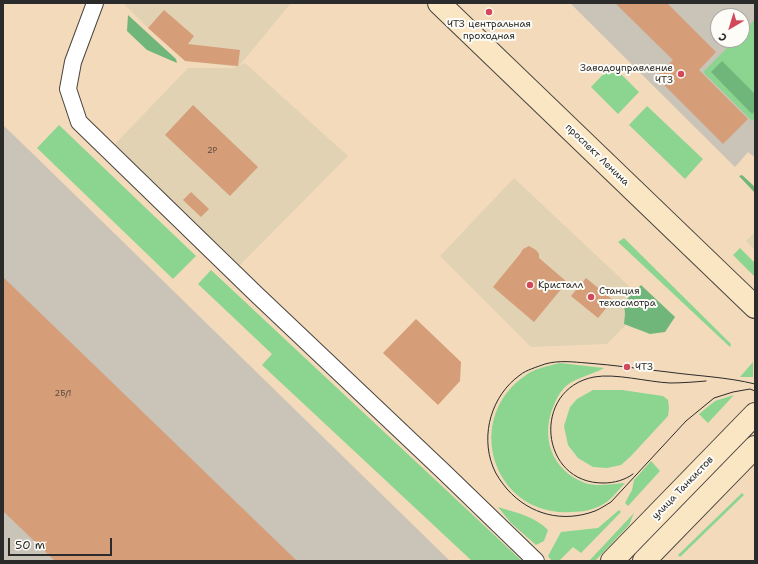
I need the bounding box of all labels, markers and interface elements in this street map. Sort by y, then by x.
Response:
marker: ЧТЗ центральная проходная [484,7,494,17]
north arrow [710,8,750,48]
place label: ЧТЗ центральная проходная [447,18,531,42]
text: С [716,29,730,45]
place label: Заводоуправление ЧТЗ [580,62,673,86]
marker: Заводоуправление ЧТЗ [676,69,686,79]
street label: проспект Ленина [563,121,631,189]
house number: 2Р [207,146,217,156]
place label: Кристалл [538,279,583,291]
marker: Кристалл [525,280,535,290]
place label: Станция техосмотра [599,285,656,308]
marker: Станция техосмотра [586,292,596,302]
place label: ЧТЗ [635,361,653,373]
marker: ЧТЗ [622,362,632,372]
house number: 2Б/1 [55,389,71,399]
street label: улица Танкистов [650,454,716,522]
scale bar [10,530,114,556]
text: 50 m [15,537,45,553]

